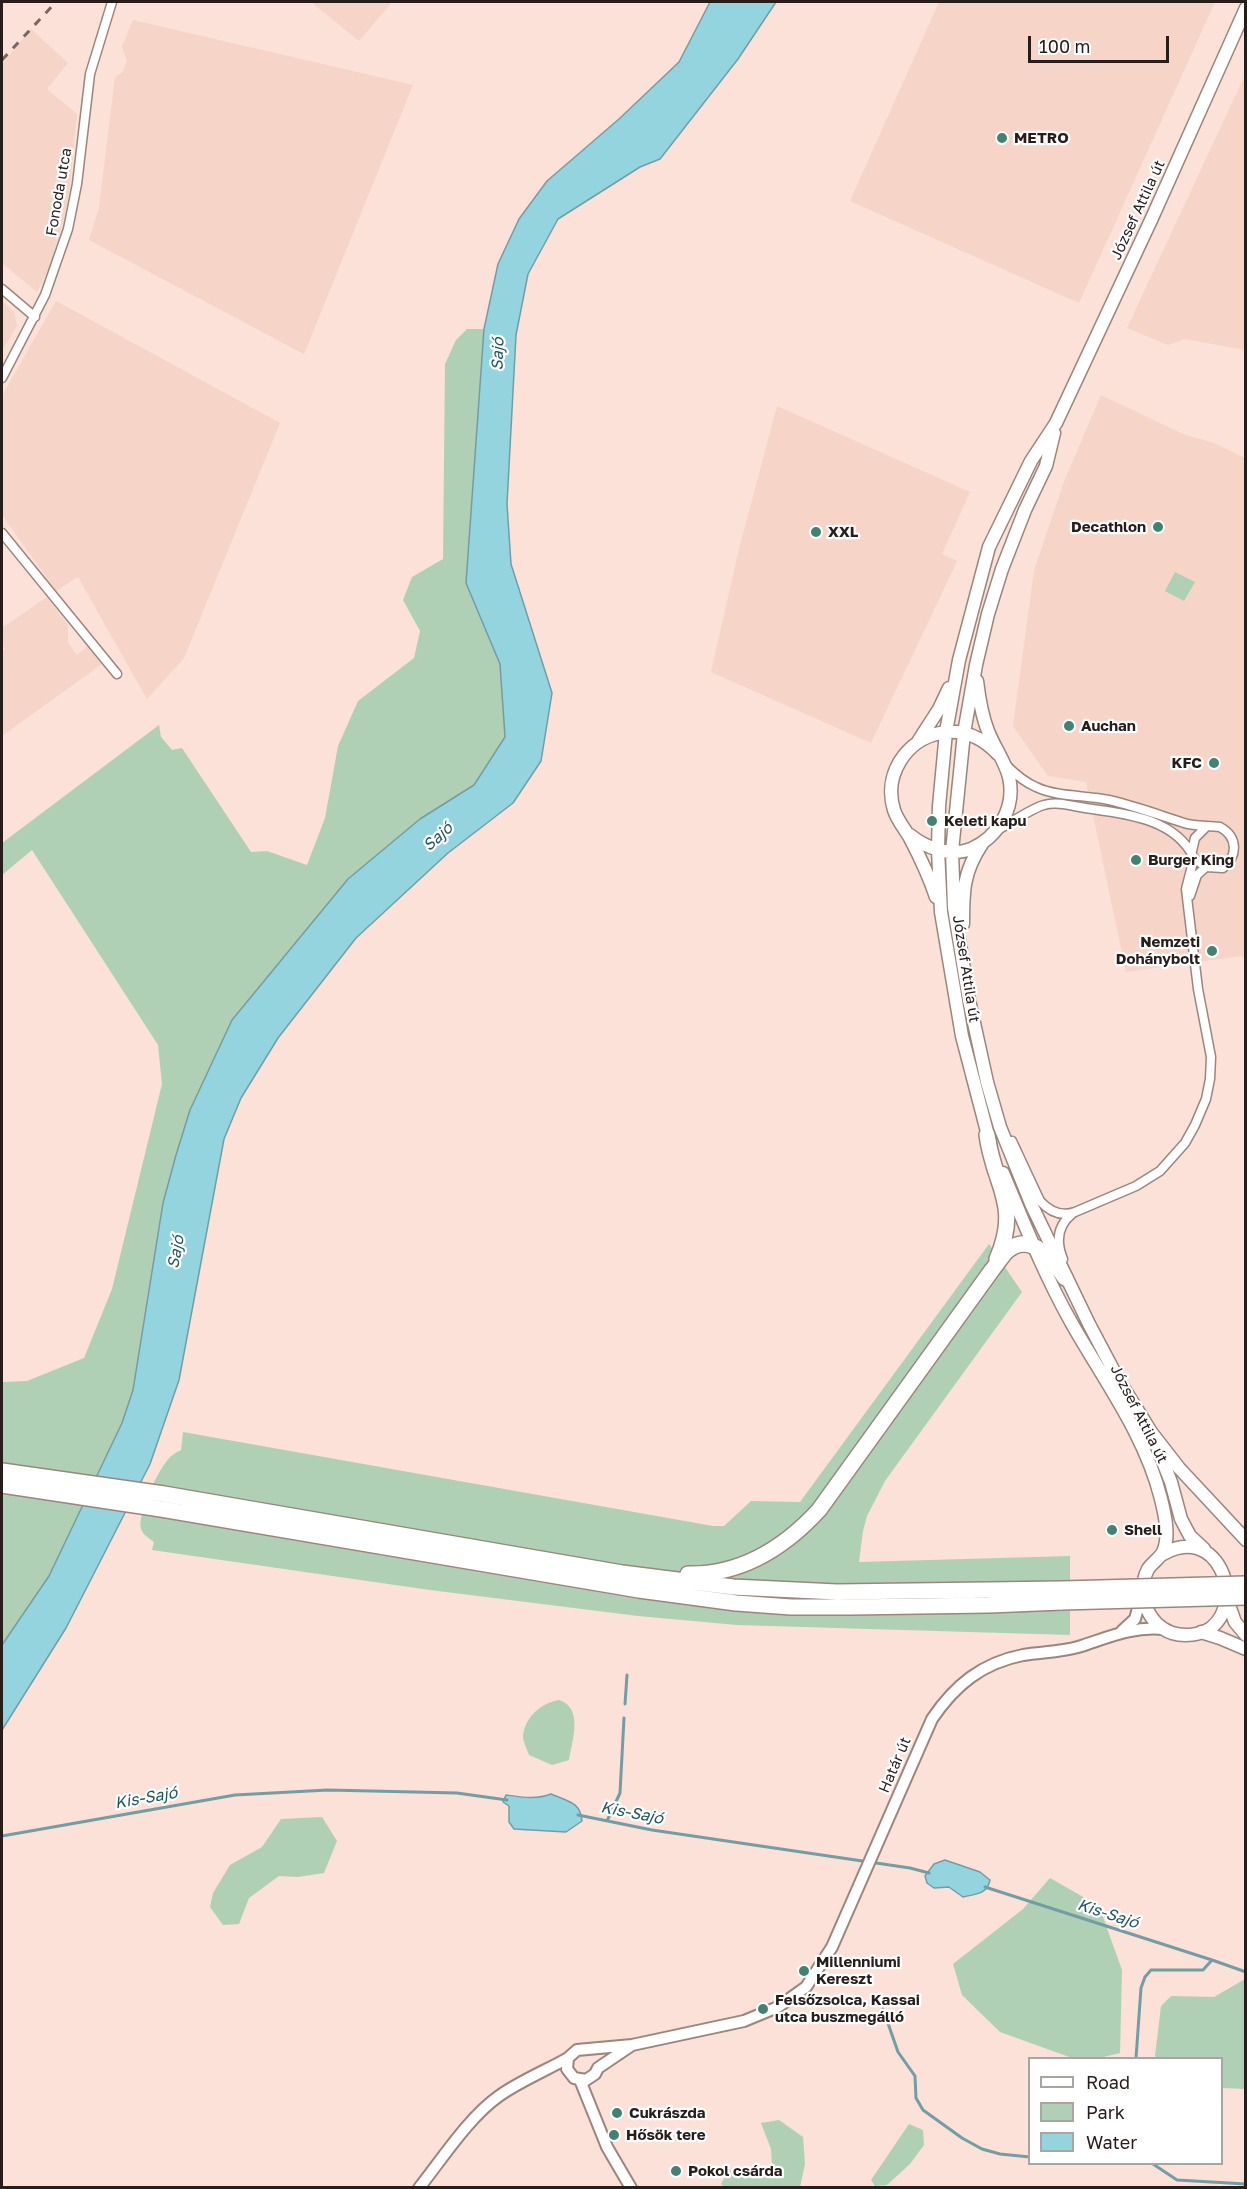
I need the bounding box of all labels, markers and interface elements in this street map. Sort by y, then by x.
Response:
scale bar [1031,24,1172,62]
text: 100 m [1039,35,1090,57]
place label: METRO [1014,129,1069,147]
marker: METRO [995,131,1009,145]
street label: Fonoda utca [42,147,76,237]
street label: József Attila út [1107,157,1169,263]
water label: Sajó [488,337,508,371]
place label: Decathlon [1071,518,1146,536]
marker: Decathlon [1151,520,1165,534]
place label: XXL [828,523,858,541]
marker: XXL [809,525,823,539]
place label: Auchan [1081,717,1136,735]
marker: Auchan [1062,719,1076,733]
place label: KFC [1172,754,1202,772]
marker: KFC [1207,756,1221,770]
place label: Keleti kapu [944,812,1026,830]
marker: Keleti kapu [925,814,939,828]
water label: Sajó [419,819,457,855]
place label: Burger King [1148,851,1234,869]
marker: Burger King [1129,853,1143,867]
street label: József Attila út [949,914,983,1024]
place label: Nemzeti Dohánybolt [1116,933,1200,968]
marker: Nemzeti Dohánybolt [1205,944,1219,958]
water label: Sajó [164,1234,188,1270]
street label: József Attila út [1106,1362,1172,1466]
place label: Shell [1124,1521,1162,1539]
marker: Shell [1105,1523,1119,1537]
street label: Határ út [875,1734,915,1796]
water label: Kis-Sajó [113,1783,179,1813]
water label: Kis-Sajó [599,1798,665,1828]
water label: Kis-Sajó [1075,1895,1141,1933]
place label: Millenniumi Kereszt [816,1953,901,1988]
marker: Millenniumi Kereszt [797,1964,811,1978]
place label: Felsőzsolca, Kassai utca buszmegálló [775,1991,920,2026]
marker: Felsőzsolca, Kassai utca buszmegálló [756,2002,770,2016]
legend [1028,2057,1223,2165]
text: Road [1086,2071,1130,2093]
text: Park [1086,2101,1125,2123]
place label: Cukrászda [629,2104,706,2122]
marker: Cukrászda [610,2106,624,2120]
place label: Hősök tere [626,2126,706,2144]
marker: Hősök tere [607,2128,621,2142]
text: Water [1086,2131,1137,2153]
place label: Pokol csárda [688,2162,782,2180]
marker: Pokol csárda [669,2164,683,2178]

